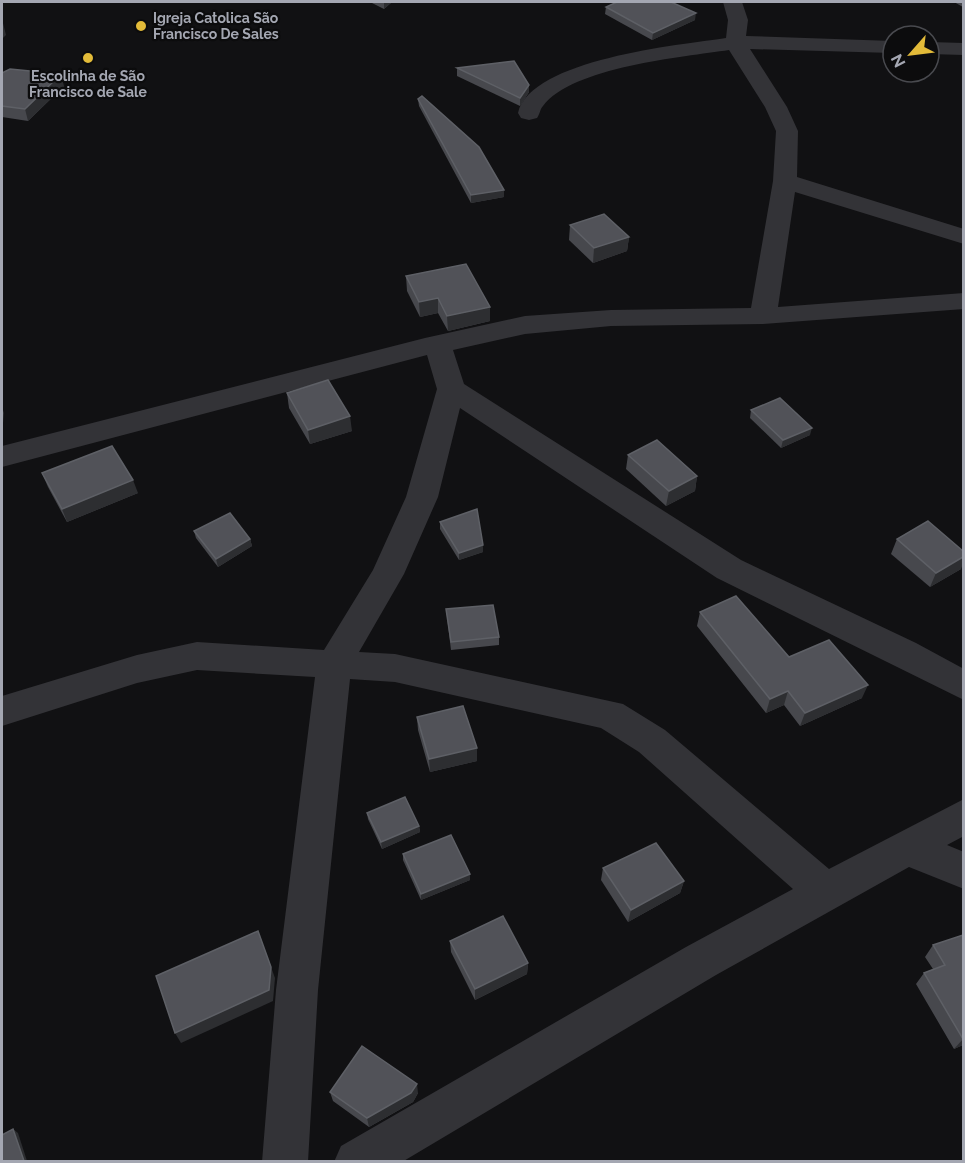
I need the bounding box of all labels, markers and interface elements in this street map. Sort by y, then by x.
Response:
place label: Igreja Catolica São Francisco De Sales [153,10,279,42]
marker: Igreja Catolica São Francisco De Sales [134,19,148,33]
north arrow [881,24,941,84]
marker: Escolinha de São Francisco de Sale [81,51,95,65]
text: N [887,51,909,71]
place label: Escolinha de São Francisco de Sale [29,68,148,100]

